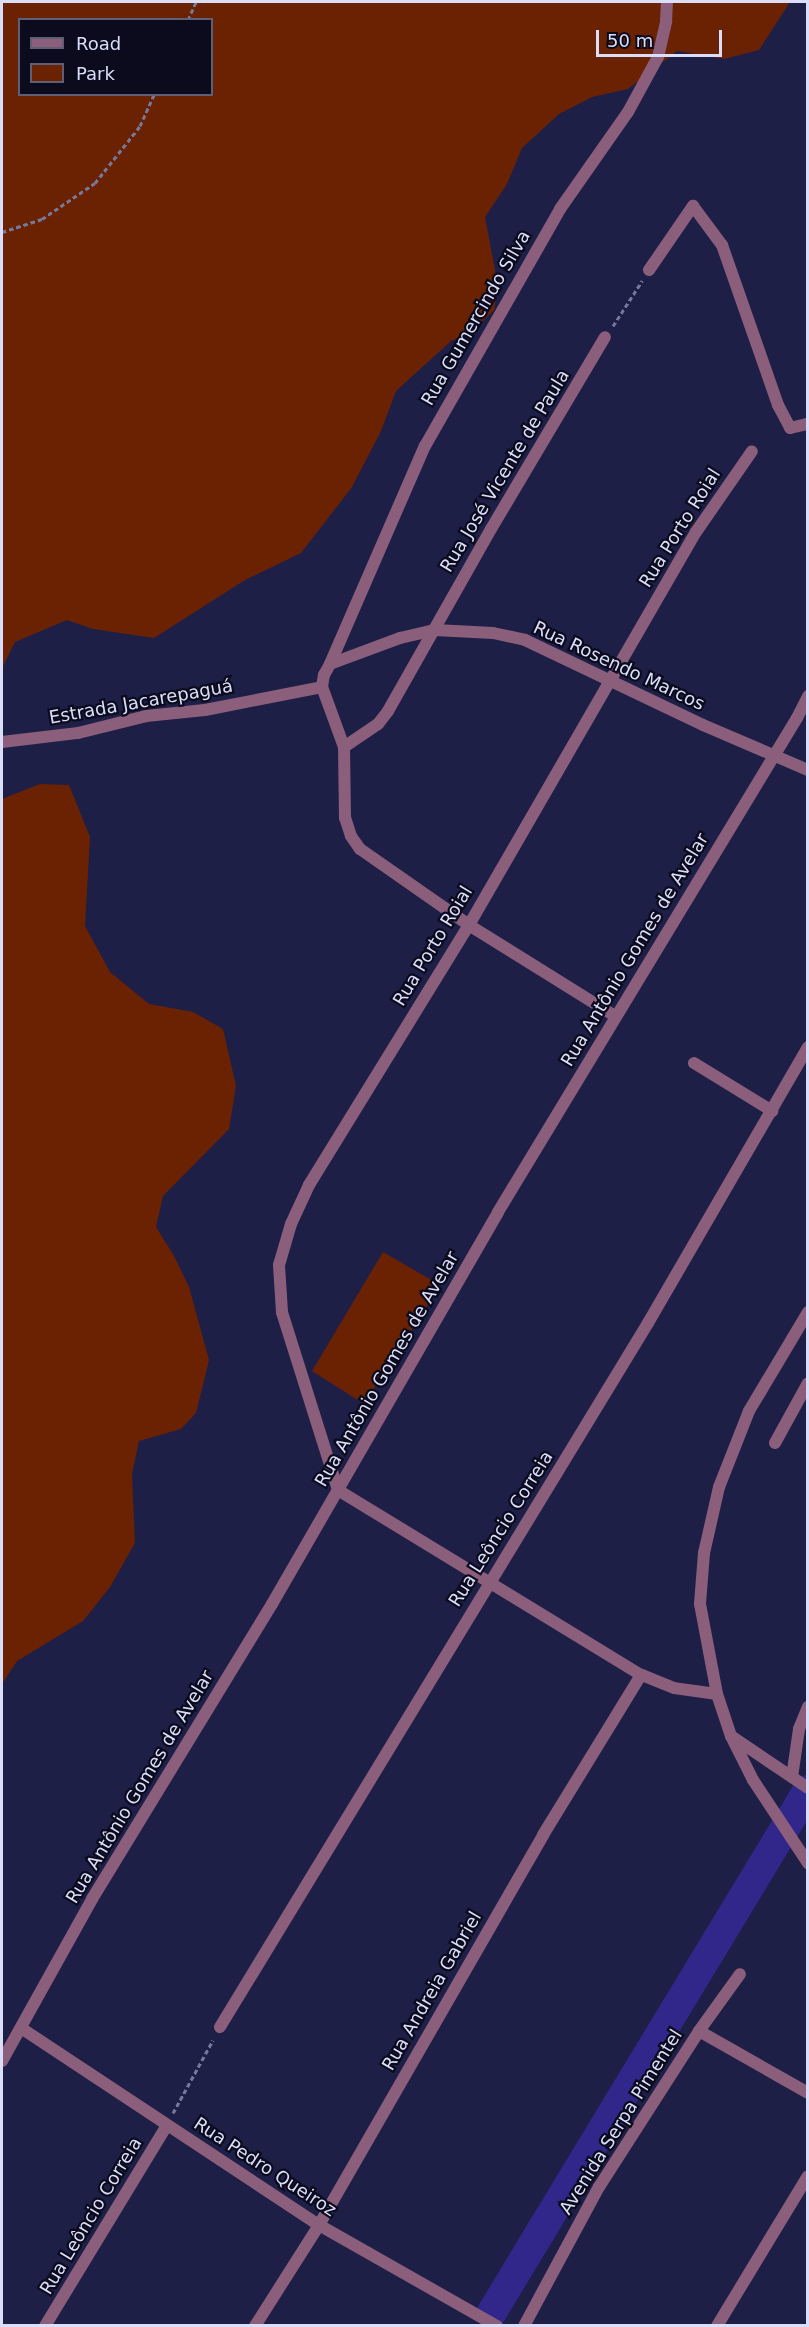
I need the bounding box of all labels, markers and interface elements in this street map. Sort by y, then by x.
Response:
legend [18,18,213,96]
scale bar [599,18,725,56]
text: 50 m [607,30,653,51]
text: Road [76,33,121,54]
text: Park [76,63,115,84]
street label: Rua Gumercindo Silva [417,227,535,409]
street label: Rua José Vicente de Paula [436,366,574,576]
street label: Rua Porto Roial [635,465,725,591]
street label: Rua Rosendo Marcos [530,617,708,715]
street label: Estrada Jacarepaguá [47,675,235,729]
street label: Rua Antônio Gomes de Avelar [557,830,713,1070]
street label: Rua Porto Roial [389,882,477,1010]
street label: Rua Antônio Gomes de Avelar [311,1248,463,1490]
street label: Rua Leôncio Correia [444,1447,558,1611]
street label: Rua Antônio Gomes de Avelar [62,1667,218,1907]
street label: Rua Andreia Gabriel [378,1908,486,2074]
street label: Avenida Serpa Pimentel [555,2025,687,2219]
street label: Rua Pedro Queiroz [190,2113,340,2221]
street label: Rua Leôncio Correia [36,2134,146,2298]

